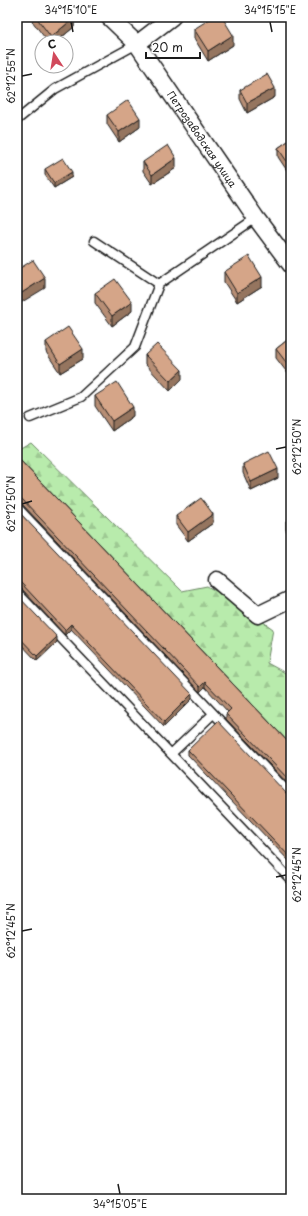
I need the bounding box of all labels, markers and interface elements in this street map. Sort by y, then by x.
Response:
text: 34°15'10"E [45,2,97,17]
text: 34°15'15"E [244,2,296,17]
north arrow [34,34,74,74]
scale bar [146,34,200,60]
text: С [46,35,58,53]
text: 20 m [152,38,183,56]
text: 62°12'55"N [3,48,18,104]
street label: Петрозаводская улица [164,87,241,191]
text: 62°12'50"N [289,419,304,475]
text: 62°12'50"N [3,476,18,532]
text: 62°12'45"N [289,847,304,903]
text: 62°12'45"N [3,903,18,959]
text: 34°15'05"E [93,1196,147,1211]

